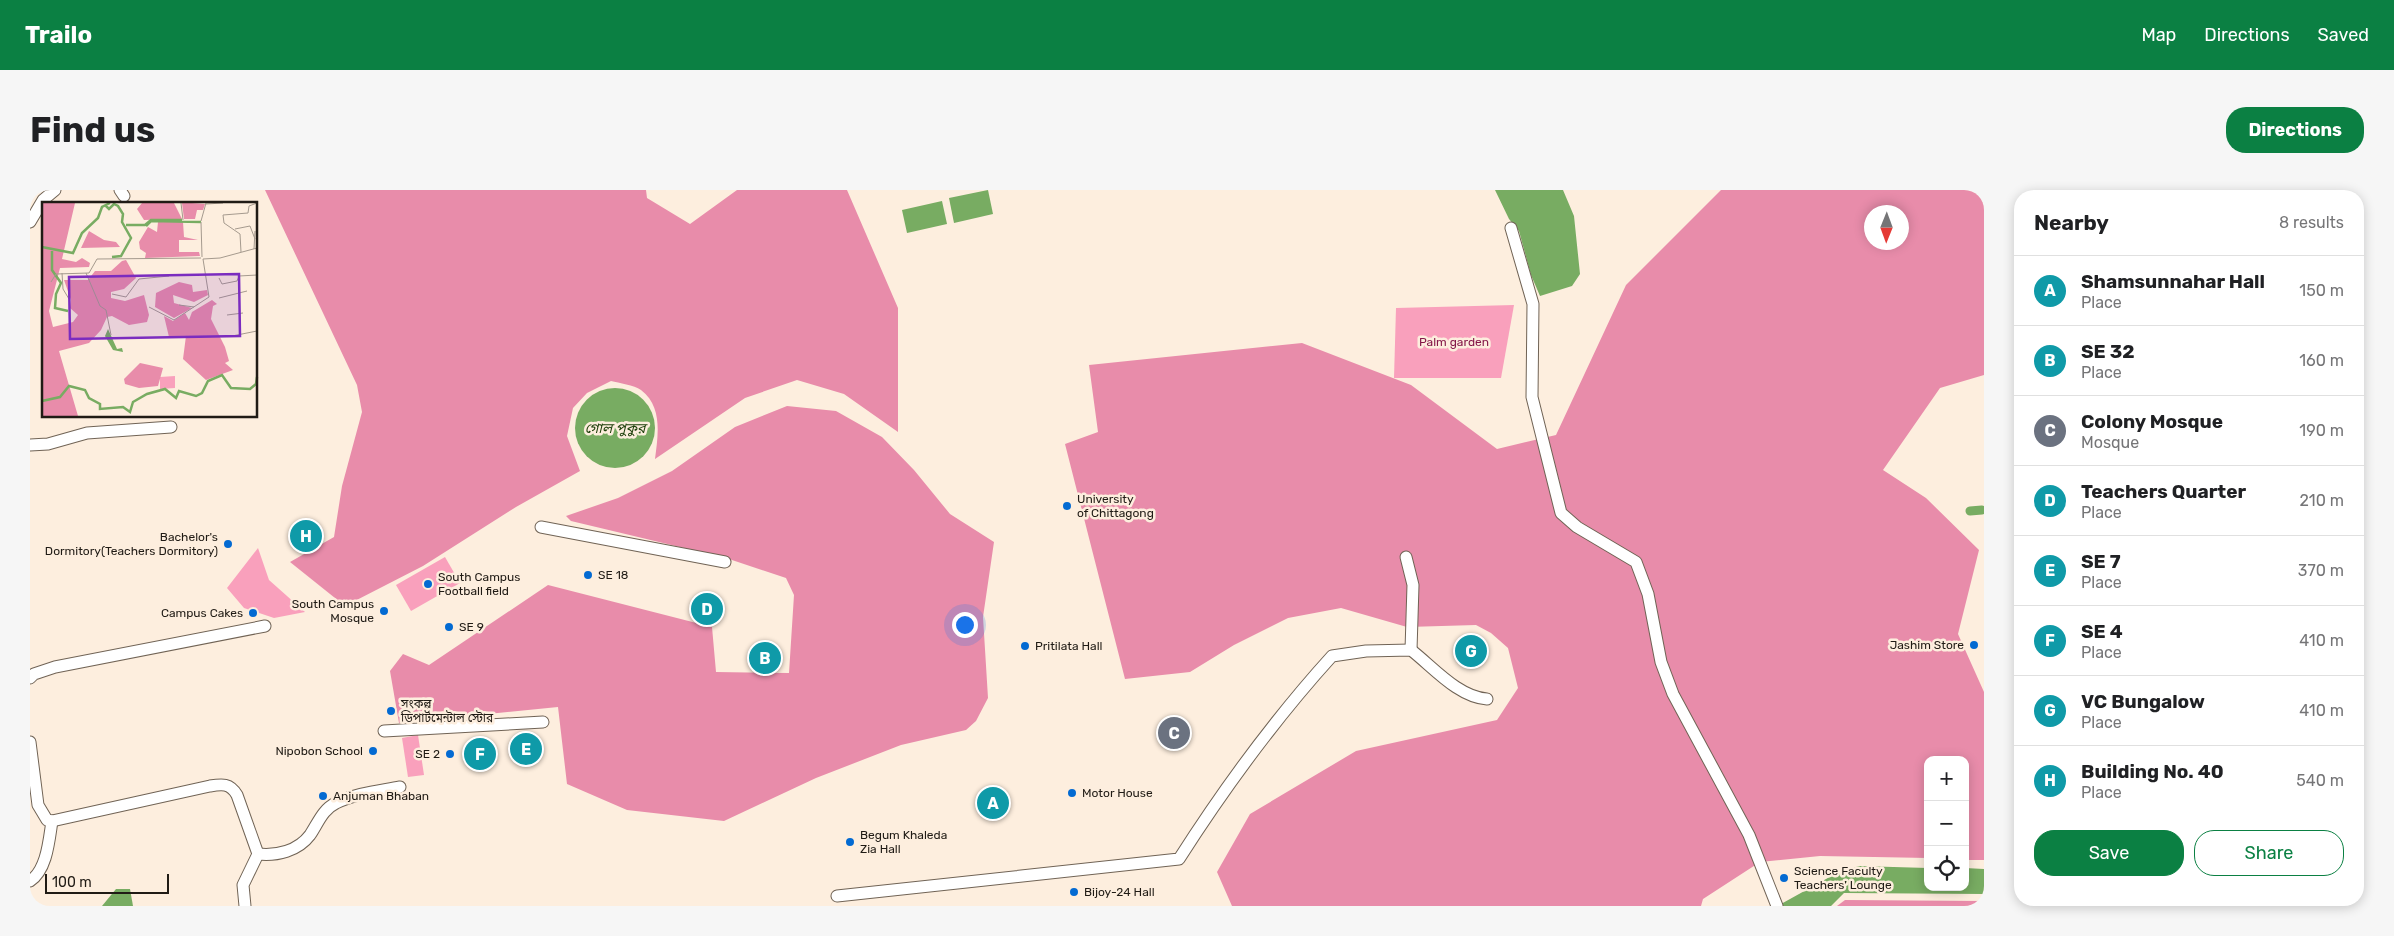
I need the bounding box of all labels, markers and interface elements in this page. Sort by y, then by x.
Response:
text: Trailo [25,21,92,49]
text: Map [2141,24,2176,46]
text: Directions [2204,24,2290,46]
text: Saved [2318,24,2369,46]
button: Directions [2226,107,2364,153]
text: Find us [30,109,155,151]
inset map [42,202,258,418]
north arrow [1864,205,1909,250]
text: Nearby [2034,210,2109,235]
text: 8 results [2279,213,2344,232]
text: Shamsunnahar Hall [2081,270,2265,293]
text: A [2044,281,2056,300]
text: 150 m [2299,281,2344,300]
text: Place [2081,293,2122,312]
park label: Palm garden [1419,335,1489,349]
text: SE 32 [2081,340,2135,363]
text: B [2044,351,2056,370]
text: 160 m [2299,351,2344,370]
text: Place [2081,363,2122,382]
text: Colony Mosque [2081,410,2223,433]
water label: গোল পুকুর [585,420,648,437]
text: C [2044,421,2056,440]
text: 190 m [2299,421,2344,440]
text: Mosque [2081,433,2139,452]
text: Teachers Quarter [2081,480,2246,503]
text: D [2044,491,2056,510]
text: 210 m [2299,491,2344,510]
place label: University of Chittagong [1077,492,1154,520]
marker: University of Chittagong [1061,500,1073,512]
text: Place [2081,503,2122,522]
pin: H [290,517,322,555]
place label: Bachelor's Dormitory(Teachers Dormitory) [45,530,218,558]
marker: Bachelor's Dormitory(Teachers Dormitory) [222,538,234,550]
text: SE 7 [2081,550,2121,573]
text: E [2045,561,2055,580]
text: 370 m [2298,561,2344,580]
place label: SE 18 [598,568,628,582]
marker: SE 18 [582,569,594,581]
place label: South Campus Football field [438,570,520,598]
text: Place [2081,573,2122,592]
marker: South Campus Football field [422,578,434,590]
pin: D [691,590,723,628]
place label: South Campus Mosque [292,597,374,625]
marker: South Campus Mosque [378,605,390,617]
place label: Campus Cakes [161,606,243,620]
marker: Campus Cakes [247,607,259,619]
your location [952,612,978,638]
place label: SE 9 [459,620,484,634]
text: SE 4 [2081,620,2123,643]
marker: SE 9 [443,621,455,633]
text: F [2045,631,2055,650]
text: 410 m [2299,631,2344,650]
pin: G [1455,632,1487,670]
place label: Jashim Store [1890,638,1964,652]
pin: B [749,639,781,677]
place label: Pritilata Hall [1035,639,1103,653]
marker: Jashim Store [1968,639,1980,651]
marker: Pritilata Hall [1019,640,1031,652]
text: Place [2081,643,2122,662]
text: VC Bungalow [2081,690,2205,713]
place label: সংকল্প ডিপার্টমেন্টাল স্টোর [400,697,494,725]
text: G [2044,701,2056,720]
text: 410 m [2299,701,2344,720]
marker: সংকল্প ডিপার্টমেন্টাল স্টোর [385,705,397,717]
text: Place [2081,713,2122,732]
pin: C [1158,714,1190,752]
pin: E [510,730,542,768]
pin: F [464,735,496,773]
place label: Nipobon School [275,744,363,758]
marker: Nipobon School [367,745,379,757]
place label: SE 2 [415,747,440,761]
marker: SE 2 [444,748,456,760]
map controls [1924,756,1969,891]
button: + [1924,756,1969,801]
text: Building No. 40 [2081,760,2224,783]
text: H [2044,771,2056,790]
text: 540 m [2296,771,2344,790]
text: Place [2081,783,2122,802]
pin: A [977,784,1009,822]
place label: Motor House [1082,786,1153,800]
marker: Motor House [1066,787,1078,799]
place label: Anjuman Bhaban [333,789,429,803]
marker: Anjuman Bhaban [317,790,329,802]
button: − [1924,801,1969,846]
place label: Begum Khaleda Zia Hall [860,828,947,856]
button: Save [2034,830,2184,876]
button: Share [2194,830,2344,876]
marker: Begum Khaleda Zia Hall [844,836,856,848]
button: locate [1924,846,1969,891]
place label: Science Faculty Teachers' Lounge [1794,864,1892,892]
scale bar [45,871,169,894]
marker: Science Faculty Teachers' Lounge [1778,872,1790,884]
text: 100 m [52,874,92,891]
place label: Bijoy-24 Hall [1084,885,1155,899]
marker: Bijoy-24 Hall [1068,886,1080,898]

